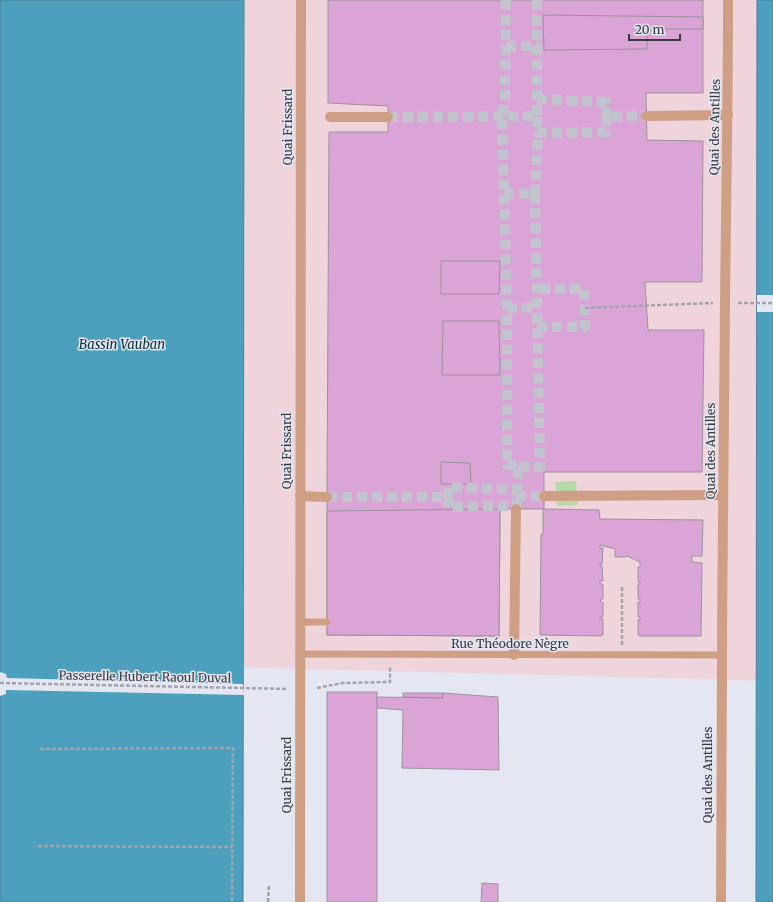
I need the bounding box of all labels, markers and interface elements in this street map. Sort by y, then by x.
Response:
scale bar [629,16,680,42]
text: 20 m [635,22,664,37]
street label: Quai des Antilles [706,78,723,175]
street label: Quai Frissard [280,89,295,165]
water label: Bassin Vauban [79,336,165,353]
street label: Quai des Antilles [703,403,718,499]
street label: Quai Frissard [279,413,294,489]
street label: Rue Théodore Nègre [451,636,569,651]
street label: Passerelle Hubert Raoul Duval [58,667,232,686]
street label: Quai des Antilles [700,727,715,823]
street label: Quai Frissard [279,737,294,813]

